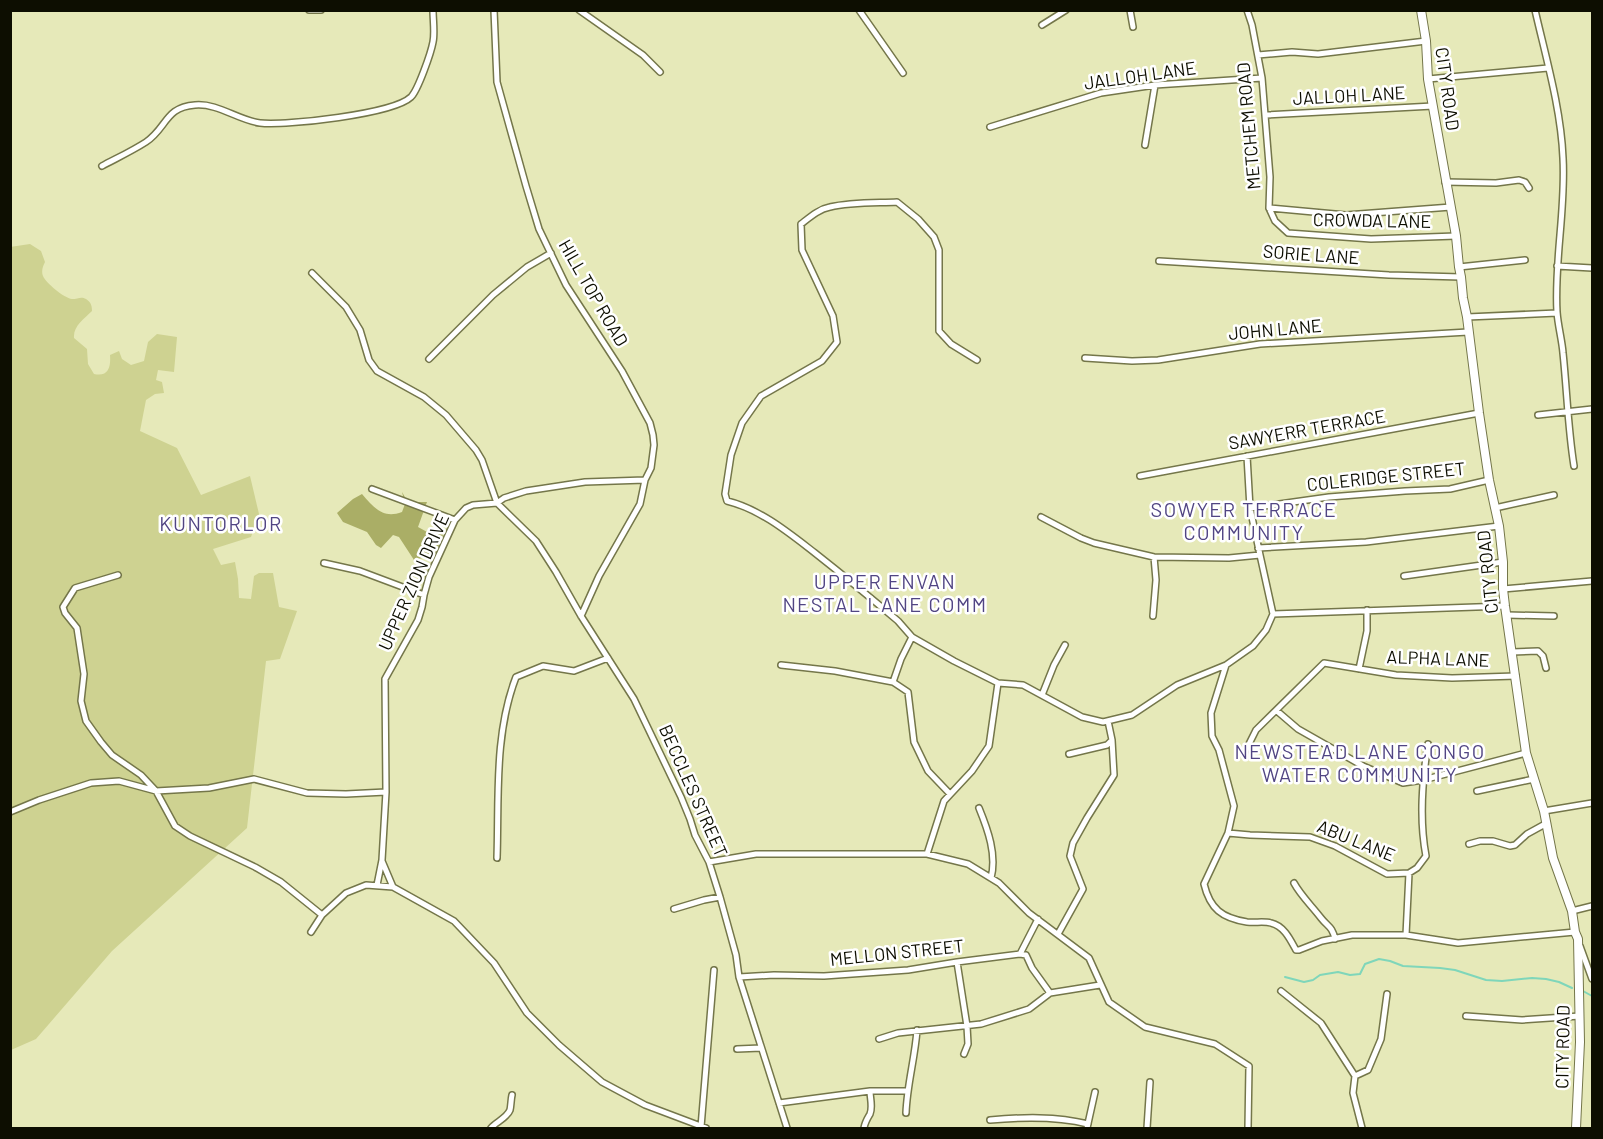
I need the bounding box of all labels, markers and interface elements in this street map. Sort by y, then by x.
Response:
street label: CITY ROAD [1431,46,1465,132]
street label: JALLOH LANE [1082,56,1197,94]
street label: METCHEM ROAD [1231,62,1265,191]
street label: JALLOH LANE [1292,81,1406,109]
street label: CROWDA LANE [1313,208,1431,232]
street label: HILL TOP ROAD [554,235,633,350]
street label: SORIE LANE [1262,240,1360,268]
street label: JOHN LANE [1227,314,1322,344]
street label: SAWYERR TERRACE [1227,404,1387,454]
street label: COLERIDGE STREET [1306,457,1466,495]
district label: SOWYER TERRACE COMMUNITY [1151,497,1337,544]
street label: UPPER ZION DRIVE [373,510,453,654]
district label: KUNTORLOR [159,511,283,535]
street label: CITY ROAD [1472,529,1502,615]
district label: UPPER ENVAN NESTAL LANE COMM [782,569,988,616]
street label: ALPHA LANE [1386,645,1490,671]
street label: BECCLES STREET [655,721,733,860]
district label: NEWSTEAD LANE CONGO WATER COMMUNITY [1234,739,1486,786]
street label: ABU LANE [1314,814,1399,866]
street label: MELLON STREET [829,934,965,970]
street label: CITY ROAD [1550,1005,1574,1089]

